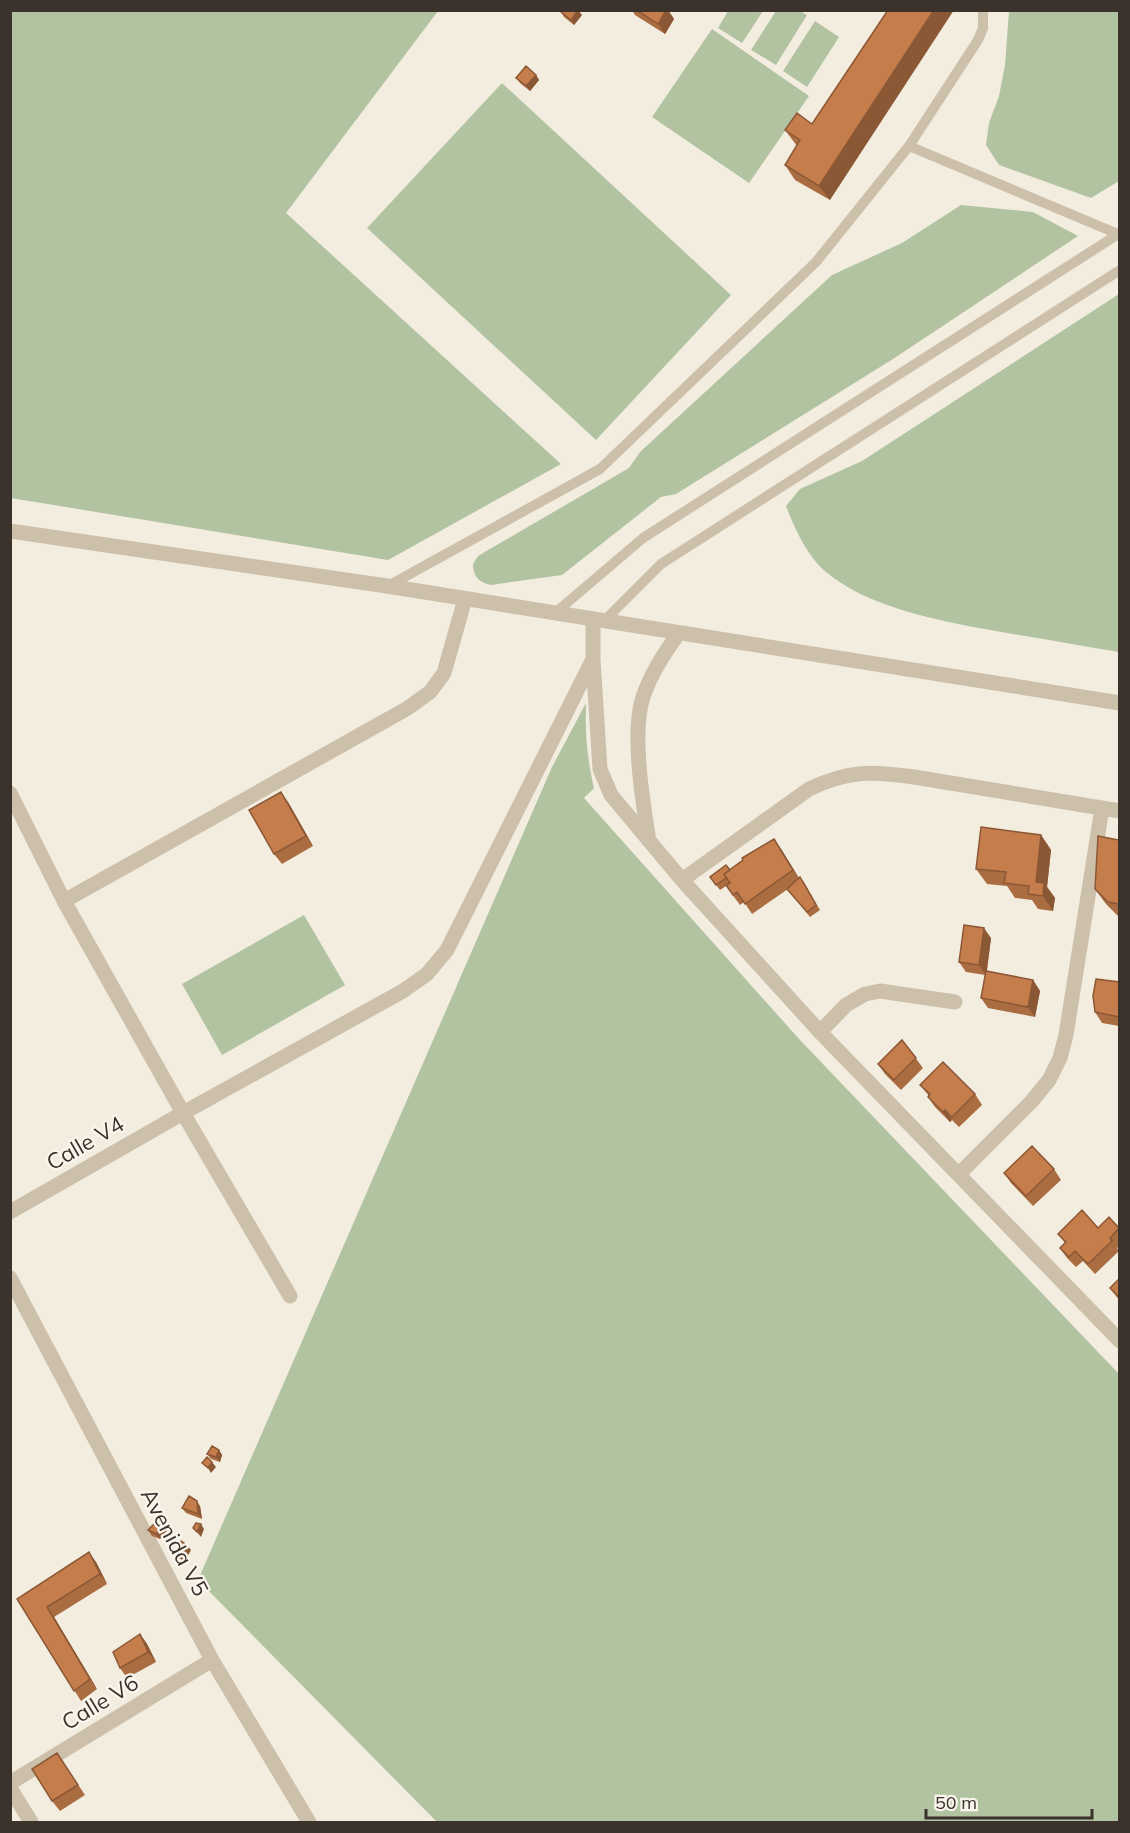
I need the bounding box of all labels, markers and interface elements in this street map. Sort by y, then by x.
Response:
street label: Calle V4 [41,1110,129,1176]
street label: Avenida V5 [135,1483,215,1601]
street label: Calle V6 [57,1668,143,1736]
scale bar [926,1782,1092,1820]
text: 50 m [935,1791,977,1814]

